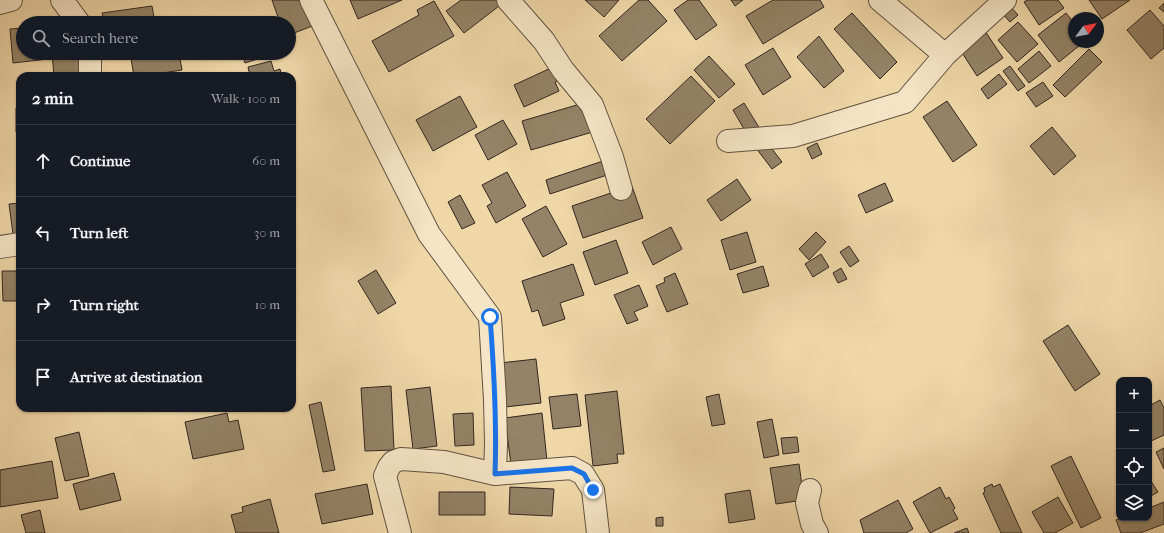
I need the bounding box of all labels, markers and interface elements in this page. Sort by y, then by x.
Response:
north arrow [1068,12,1104,48]
search box [16,16,296,60]
icon: search [30,27,52,49]
text: Search here [62,29,138,47]
text: 2 min [32,88,73,108]
text: Walk · 100 m [211,91,280,106]
icon: ahead [32,150,54,172]
text: Continue [70,152,130,170]
text: 60 m [252,153,280,168]
icon: left [32,222,54,244]
text: Turn left [70,224,128,242]
text: 30 m [254,225,280,240]
icon: right [32,294,54,316]
text: Turn right [70,296,139,314]
text: 10 m [255,297,280,312]
route start [481,308,499,326]
icon: arrive [32,366,54,388]
text: Arrive at destination [70,368,202,386]
map controls [1116,377,1152,521]
button: + [1116,377,1152,413]
button: − [1116,413,1152,449]
button: locate [1116,449,1152,485]
route end [584,481,602,499]
button: layers [1116,485,1152,521]

